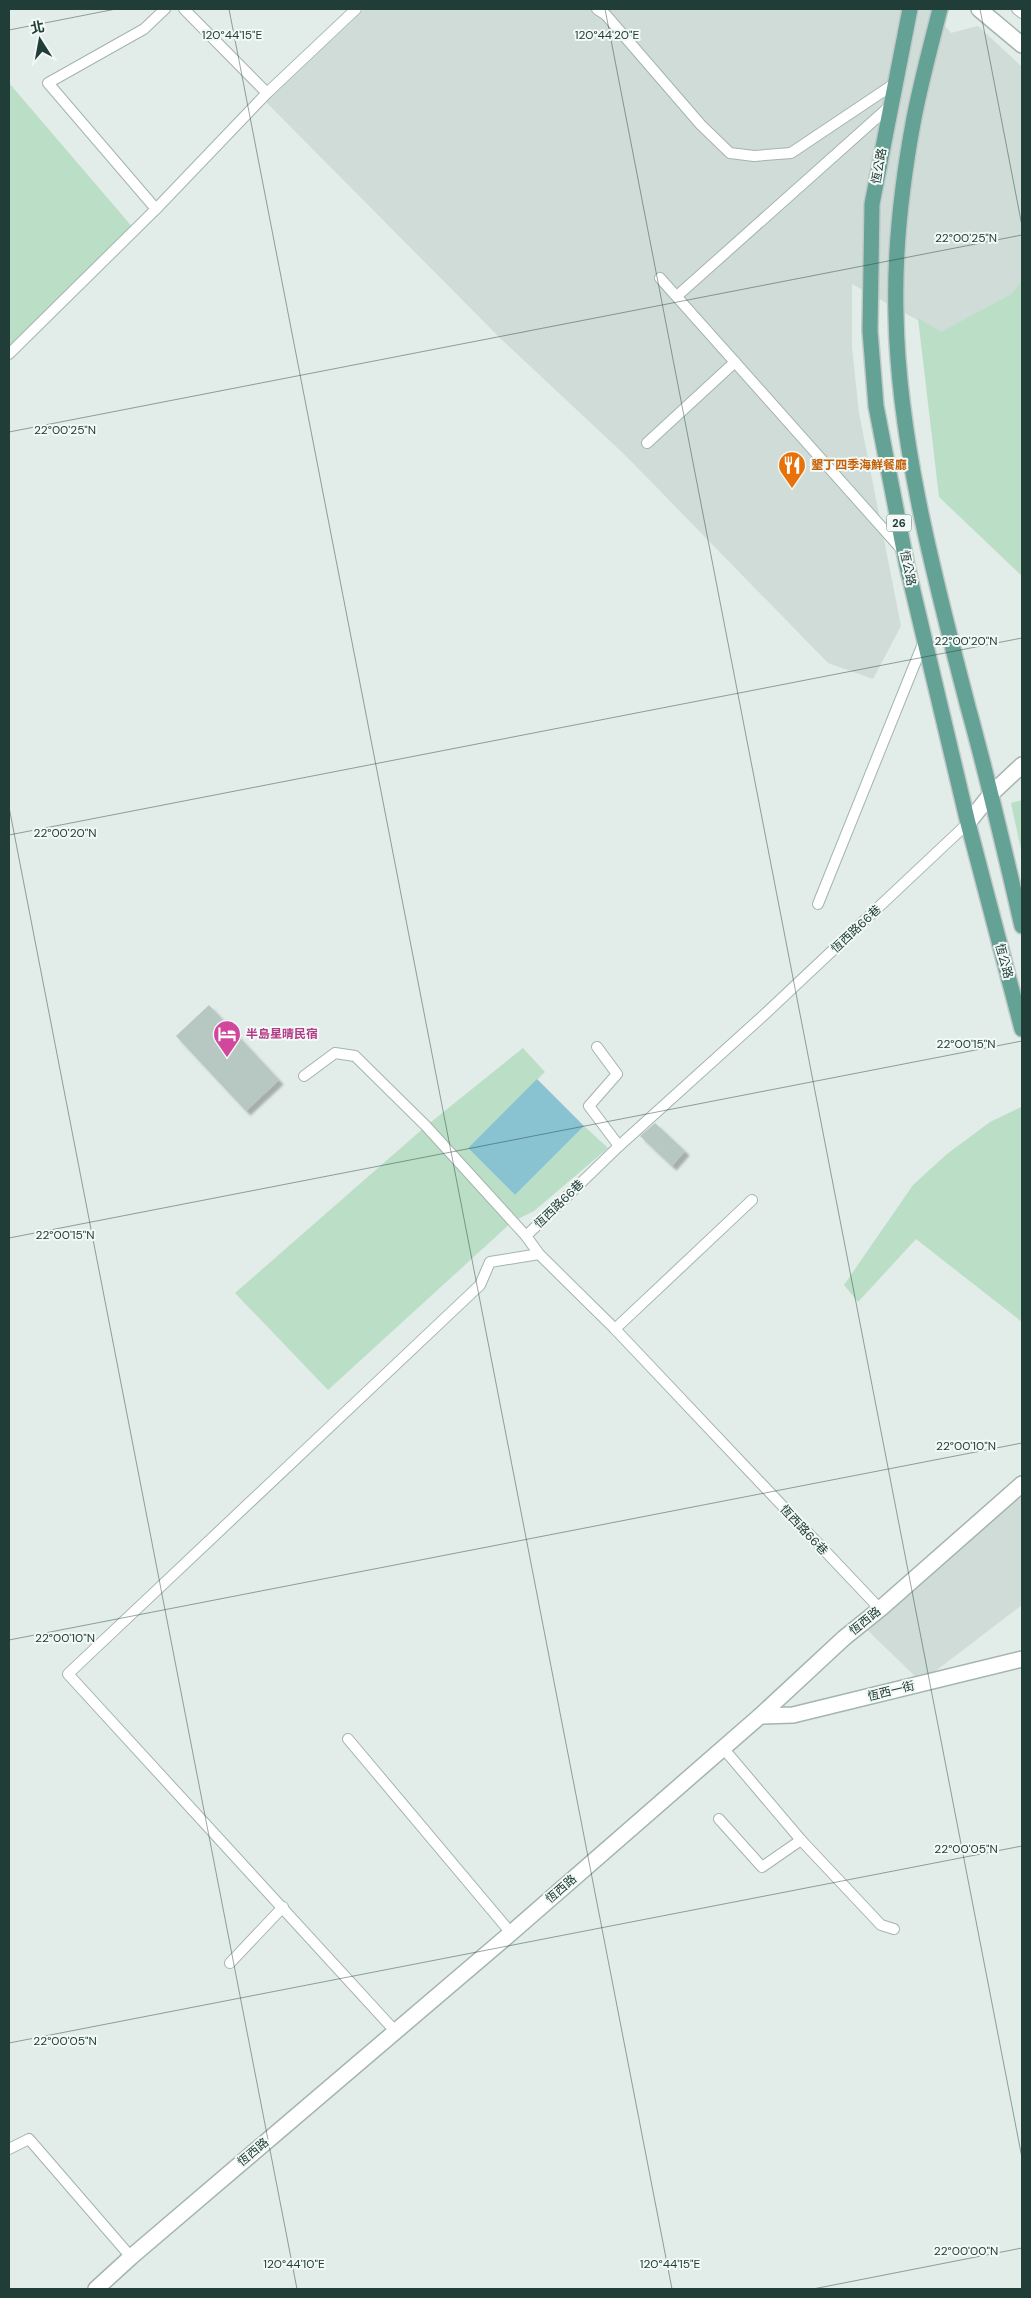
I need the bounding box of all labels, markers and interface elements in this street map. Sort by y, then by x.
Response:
north arrow [15,15,65,65]
text: 北 [29,17,46,37]
text: 120°44'15"E [202,27,262,43]
text: 120°44'20"E [575,27,640,43]
street label: 恆公路 [868,147,890,185]
text: 22°00'25"N [935,230,997,246]
text: 22°00'25"N [34,422,96,438]
restaurant icon: 墾丁四季海鮮餐廳 [777,450,807,489]
place label: 墾丁四季海鮮餐廳 [811,457,907,473]
road number: 26 [886,514,912,532]
street label: 恆公路 [896,549,920,587]
text: 22°00'20"N [934,633,998,649]
text: 22°00'20"N [33,825,97,841]
street label: 恆西路66巷 [827,902,885,956]
street label: 恆公路 [992,942,1016,980]
hotel icon: 半島星晴民宿 [212,1019,242,1058]
place label: 半島星晴民宿 [246,1026,318,1042]
text: 22°00'15"N [937,1036,995,1052]
street label: 恆西路66巷 [531,1176,587,1232]
text: 22°00'15"N [36,1227,94,1243]
text: 22°00'10"N [936,1438,996,1454]
street label: 恆西路66巷 [777,1501,831,1559]
street label: 恆西路 [846,1603,884,1639]
text: 22°00'10"N [35,1630,95,1646]
street label: 恆西一街 [866,1677,916,1705]
text: 22°00'05"N [934,1841,998,1857]
street label: 恆西路 [542,1871,580,1907]
text: 22°00'05"N [33,2033,97,2049]
street label: 恆西路 [234,2134,272,2170]
text: 22°00'00"N [934,2243,998,2259]
text: 120°44'10"E [263,2256,325,2272]
text: 120°44'15"E [640,2256,700,2272]

